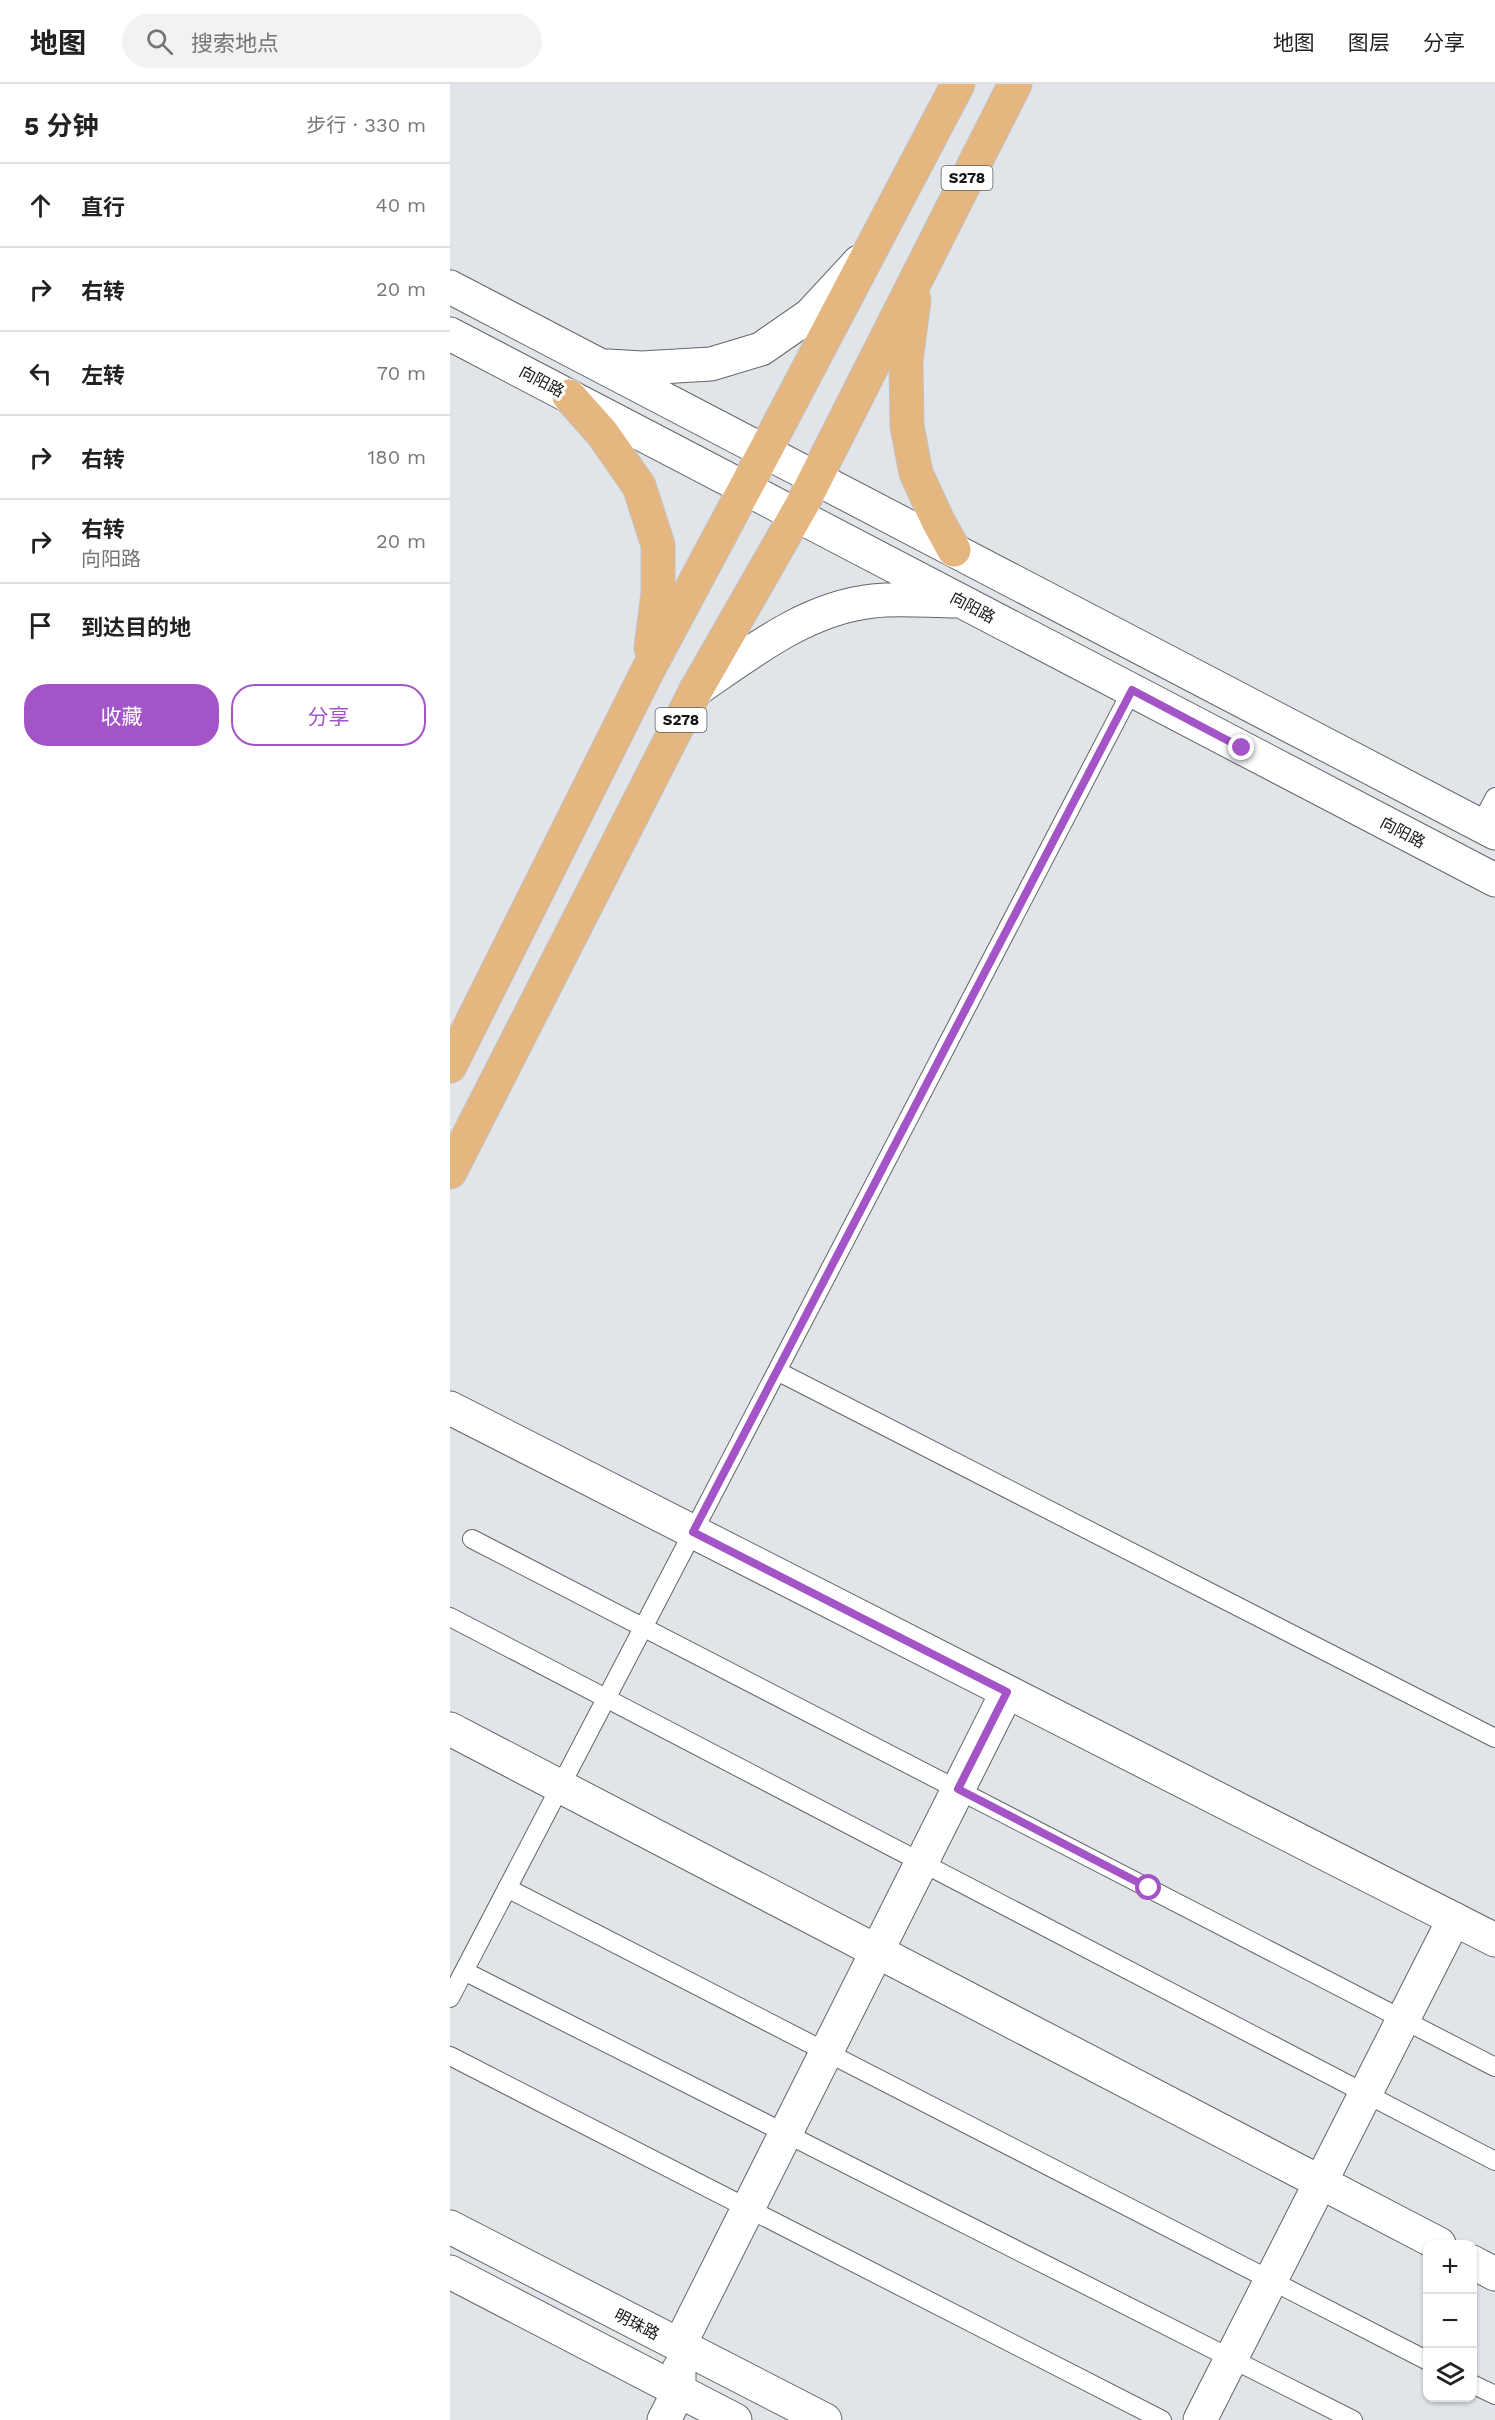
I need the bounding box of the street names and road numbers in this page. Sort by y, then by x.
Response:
road number: S278 [942,166,992,190]
street label: 向阳路 [516,362,567,401]
street label: 向阳路 [947,588,998,627]
road number: S278 [656,708,706,732]
street label: 向阳路 [1377,813,1428,852]
street label: 明珠路 [611,2305,662,2344]

